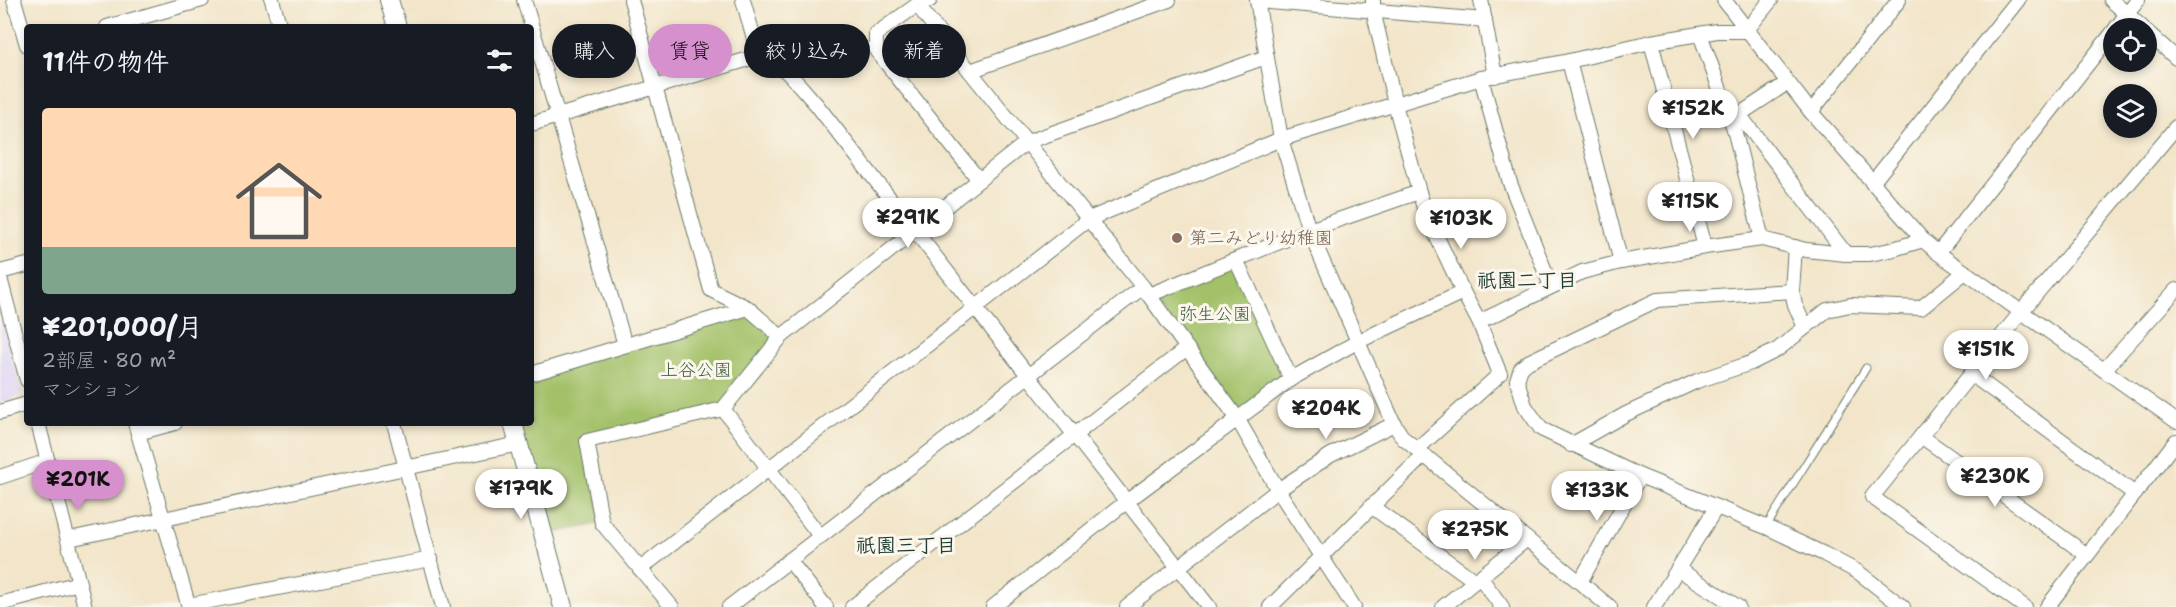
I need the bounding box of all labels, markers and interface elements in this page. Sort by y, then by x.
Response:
map controls [2103,18,2157,138]
button: locate [2103,18,2157,72]
chip: 購入 [552,24,636,78]
chip: 賃貸 [648,24,732,78]
chip: 絞り込み [744,24,870,78]
chip: 新着 [882,24,966,78]
text: 11件の物件 [42,44,169,79]
icon: filters [483,44,516,77]
button: layers [2103,84,2157,138]
pin: ¥152K [1651,89,1735,140]
text: ¥152K [1662,95,1724,121]
icon: home [225,147,333,255]
pin: ¥115K [1648,182,1732,233]
text: ¥115K [1661,188,1719,214]
pin: ¥291K [866,198,950,249]
pin: ¥103K [1419,199,1503,250]
text: ¥291K [876,204,940,230]
text: ¥103K [1429,205,1493,231]
place label: 第二みどり幼稚園 [1189,226,1333,250]
marker: 第二みどり幼稚園 [1170,231,1184,245]
district label: 祇園二丁目 [1477,267,1577,293]
park label: 弥生公園 [1179,302,1251,326]
text: ¥201,000/月 [42,309,203,344]
pin: ¥151K [1944,330,2028,381]
text: ¥151K [1957,336,2015,362]
text: 2部屋 · 80 m² [42,347,176,373]
park label: 上谷公園 [660,358,732,382]
text: マンション [42,376,141,402]
pin: ¥204K [1284,389,1368,440]
text: ¥204K [1291,395,1361,421]
pin: ¥230K [1953,457,2037,508]
pin: ¥201K [36,460,120,511]
text: ¥230K [1960,463,2030,489]
text: ¥201K [46,466,110,492]
pin: ¥179K [479,469,563,520]
pin: ¥133K [1555,471,1639,522]
text: ¥179K [489,475,553,501]
text: ¥133K [1565,477,1629,503]
pin: ¥275K [1433,510,1517,561]
text: ¥275K [1442,516,1508,542]
district label: 祇園三丁目 [856,532,956,558]

